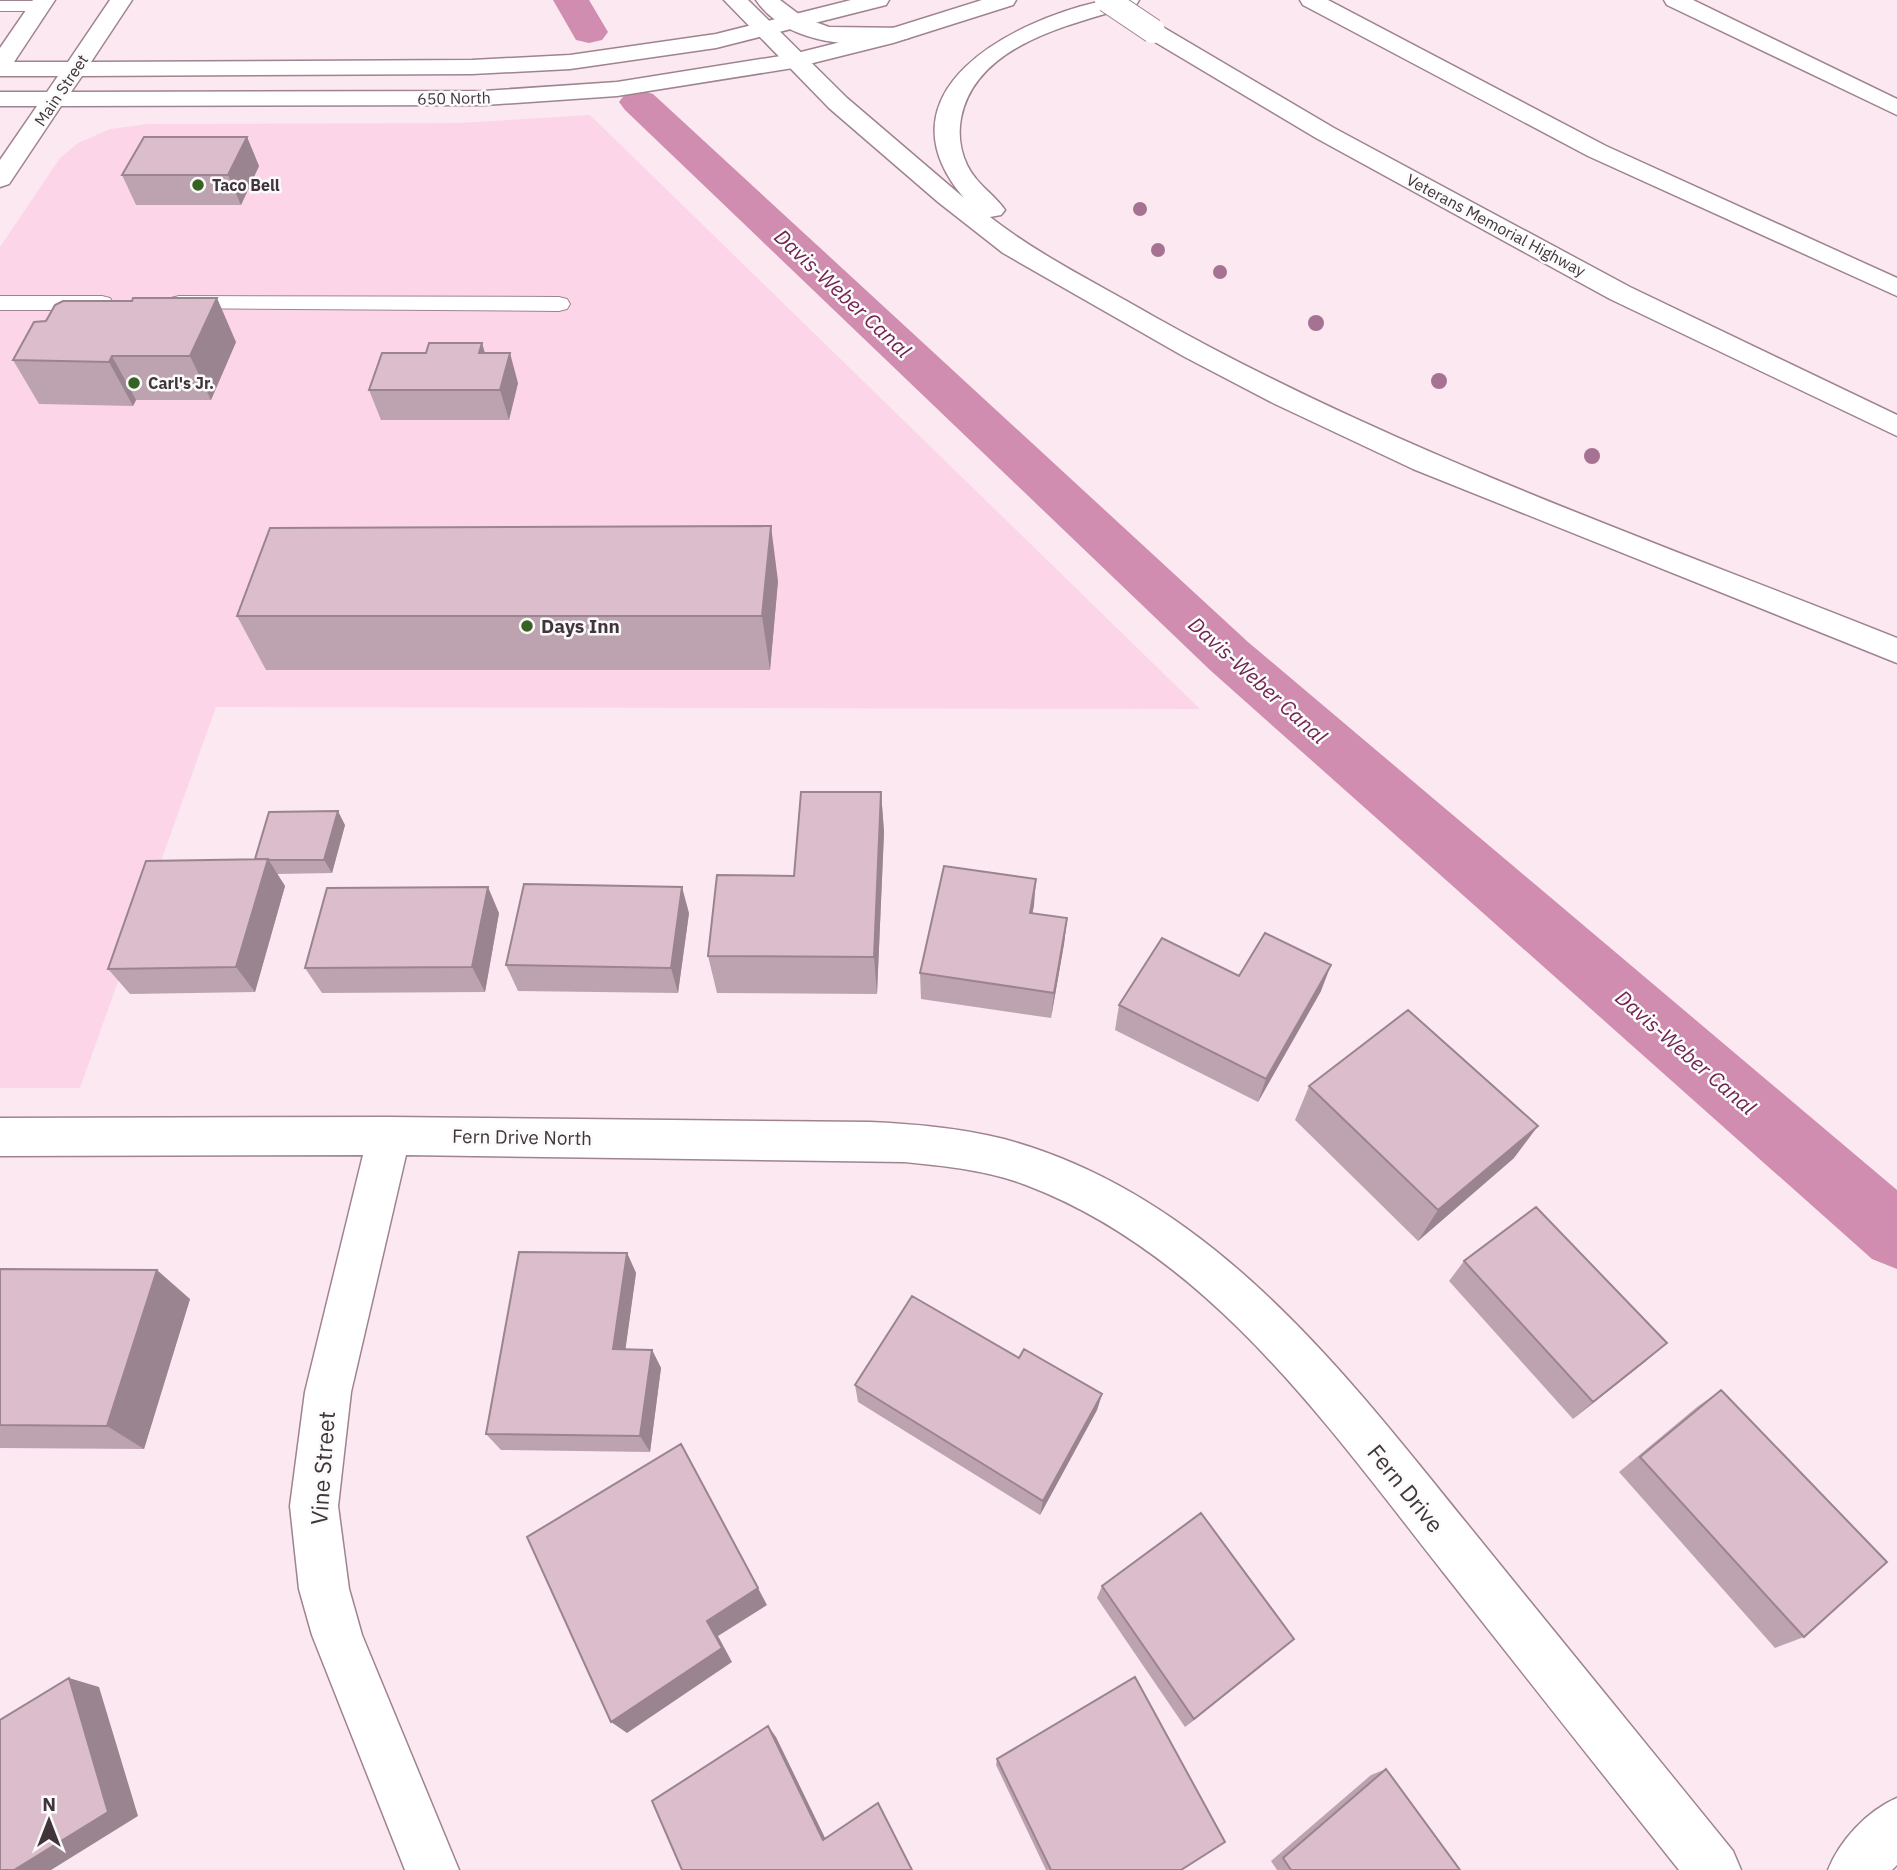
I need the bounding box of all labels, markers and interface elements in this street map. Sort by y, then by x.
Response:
street label: Main Street [30,50,92,130]
street label: 650 North [417,87,491,109]
street label: Veterans Memorial Highway [1403,169,1589,281]
place label: Taco Bell [212,175,280,195]
marker: Taco Bell [190,177,206,193]
water label: Davis-Weber Canal [769,222,918,364]
place label: Carl's Jr. [148,373,214,393]
marker: Carl's Jr. [126,375,142,391]
water label: Davis-Weber Canal [1183,610,1334,750]
place label: Days Inn [541,614,620,638]
marker: Days Inn [519,618,535,634]
water label: Davis-Weber Canal [1610,983,1762,1121]
street label: Fern Drive North [452,1124,592,1150]
street label: Vine Street [303,1410,341,1526]
street label: Fern Drive [1361,1438,1451,1538]
north arrow [14,1786,84,1856]
text: N [42,1792,56,1816]

